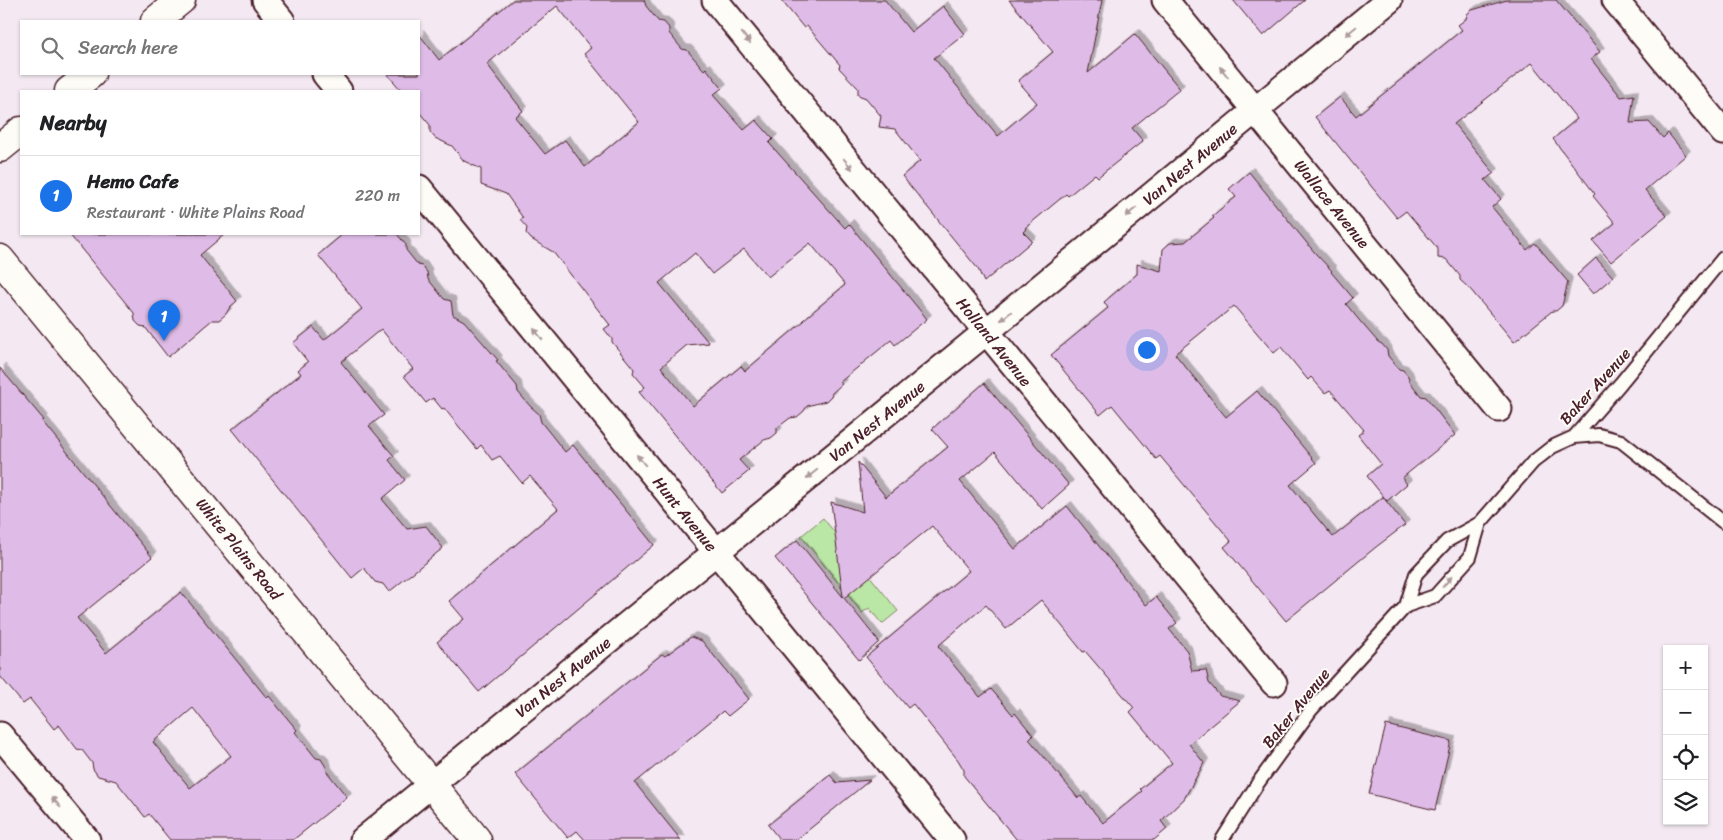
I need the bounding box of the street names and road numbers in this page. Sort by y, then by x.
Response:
street label: Van Nest Avenue [1136,115,1244,213]
street label: Wallace Avenue [1287,153,1378,255]
street label: Holland Avenue [948,291,1040,393]
street label: Baker Avenue [1552,340,1638,432]
street label: Van Nest Avenue [822,373,932,469]
street label: Hunt Avenue [645,469,725,559]
street label: White Plains Road [188,491,291,608]
street label: Van Nest Avenue [508,629,618,725]
street label: Baker Avenue [1254,661,1338,755]

